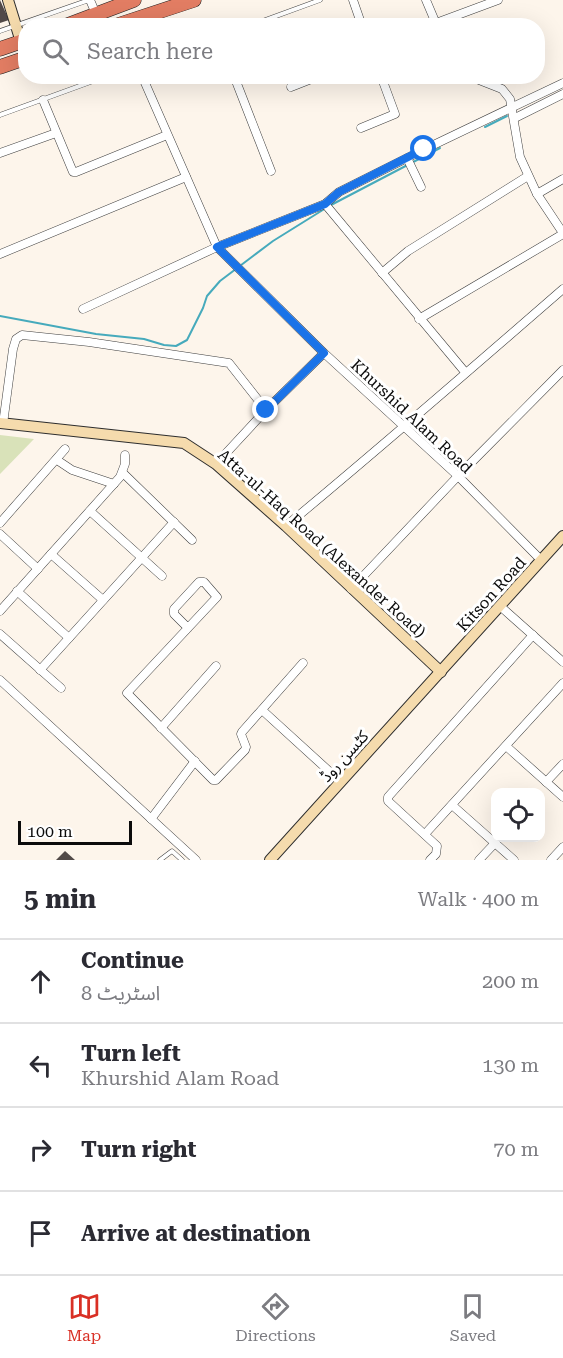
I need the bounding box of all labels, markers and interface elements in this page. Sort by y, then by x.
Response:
search box [18,18,545,84]
icon: search [39,35,72,68]
text: Search here [87,39,213,64]
route start [410,135,436,161]
street label: Khurshid Alam Road [347,355,476,477]
route end [252,396,278,422]
street label: Atta-ul-Haq Road (Alexander Road) [214,445,429,642]
street label: Kitson Road [453,553,530,636]
street label: کٹسن روڈ [316,726,373,786]
map controls [491,788,545,842]
button: locate [491,788,545,842]
scale bar [18,818,132,846]
text: 100 m [27,822,73,841]
text: 5 min [24,884,96,914]
text: Walk · 400 m [418,887,539,911]
text: Continue [81,948,184,973]
icon: ahead [24,965,57,998]
text: 200 m [482,969,539,993]
text: اسٹریٹ 8 [81,981,160,1005]
text: Turn left [81,1041,181,1066]
icon: left [24,1049,57,1082]
text: 130 m [482,1053,539,1077]
text: Khurshid Alam Road [81,1066,279,1090]
icon: right [24,1133,57,1166]
text: Turn right [81,1137,196,1162]
text: 70 m [493,1137,539,1161]
icon: arrive [24,1217,57,1250]
text: Arrive at destination [81,1221,310,1246]
tab: Map [67,1290,101,1345]
tab: Directions [235,1290,316,1345]
tab: Saved [450,1290,496,1345]

